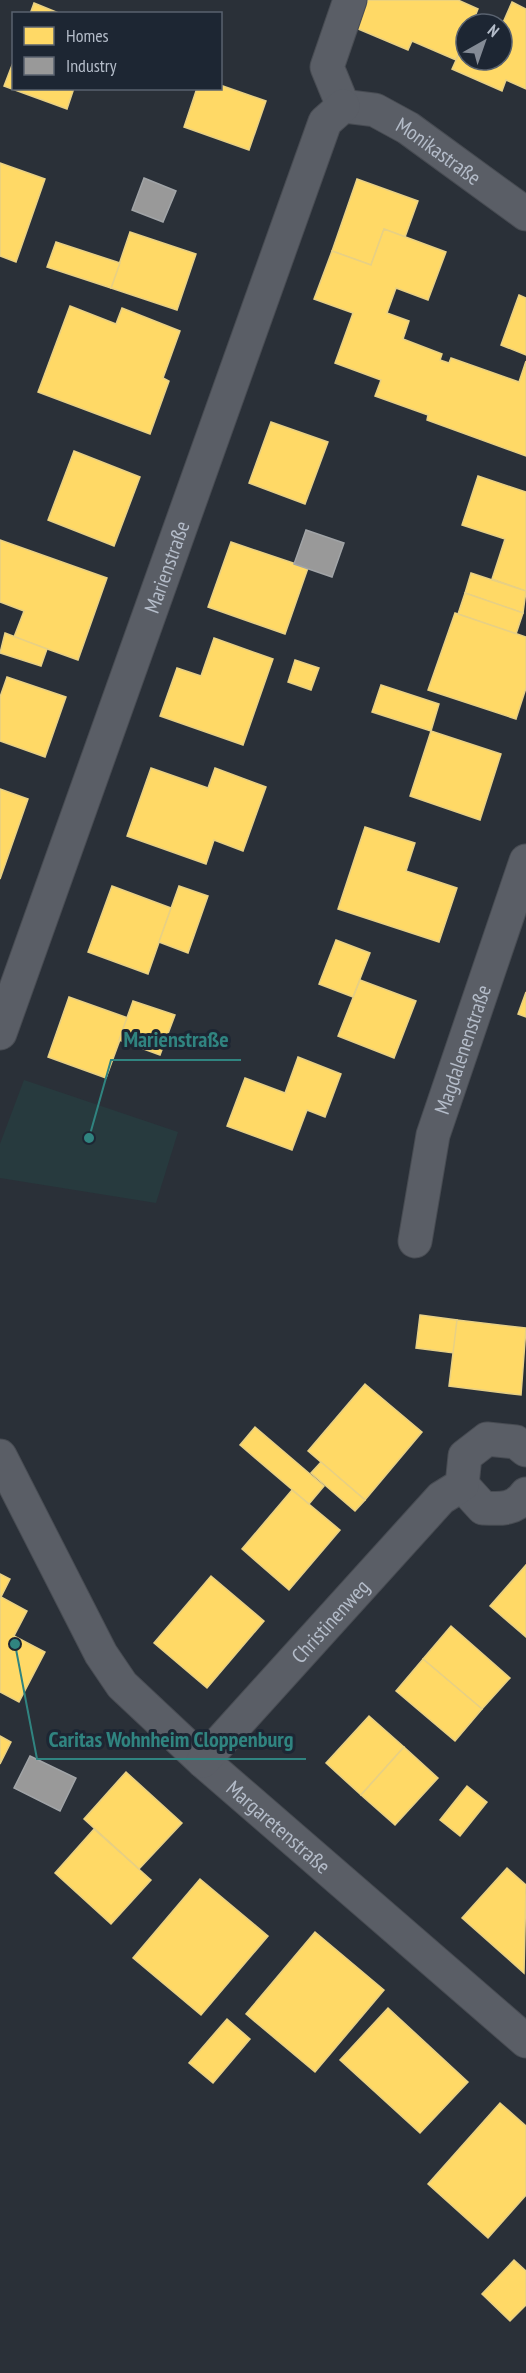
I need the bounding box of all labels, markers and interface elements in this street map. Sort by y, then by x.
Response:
legend [12,12,222,90]
north arrow [454,12,514,72]
text: N [484,20,503,41]
text: Homes [66,24,109,47]
text: Industry [66,54,117,77]
street label: Monikastraße [392,111,487,190]
street label: Marienstraße [137,517,195,617]
street label: Magdalenenstraße [428,981,497,1118]
callout: Marienstraße [111,1020,241,1060]
text: Marienstraße [123,1025,229,1053]
street label: Christinenweg [285,1573,375,1668]
callout: Caritas Wohnheim Cloppenburg [37,1719,306,1759]
text: Caritas Wohnheim Cloppenburg [49,1725,293,1753]
street label: Margaretenstraße [221,1774,336,1879]

